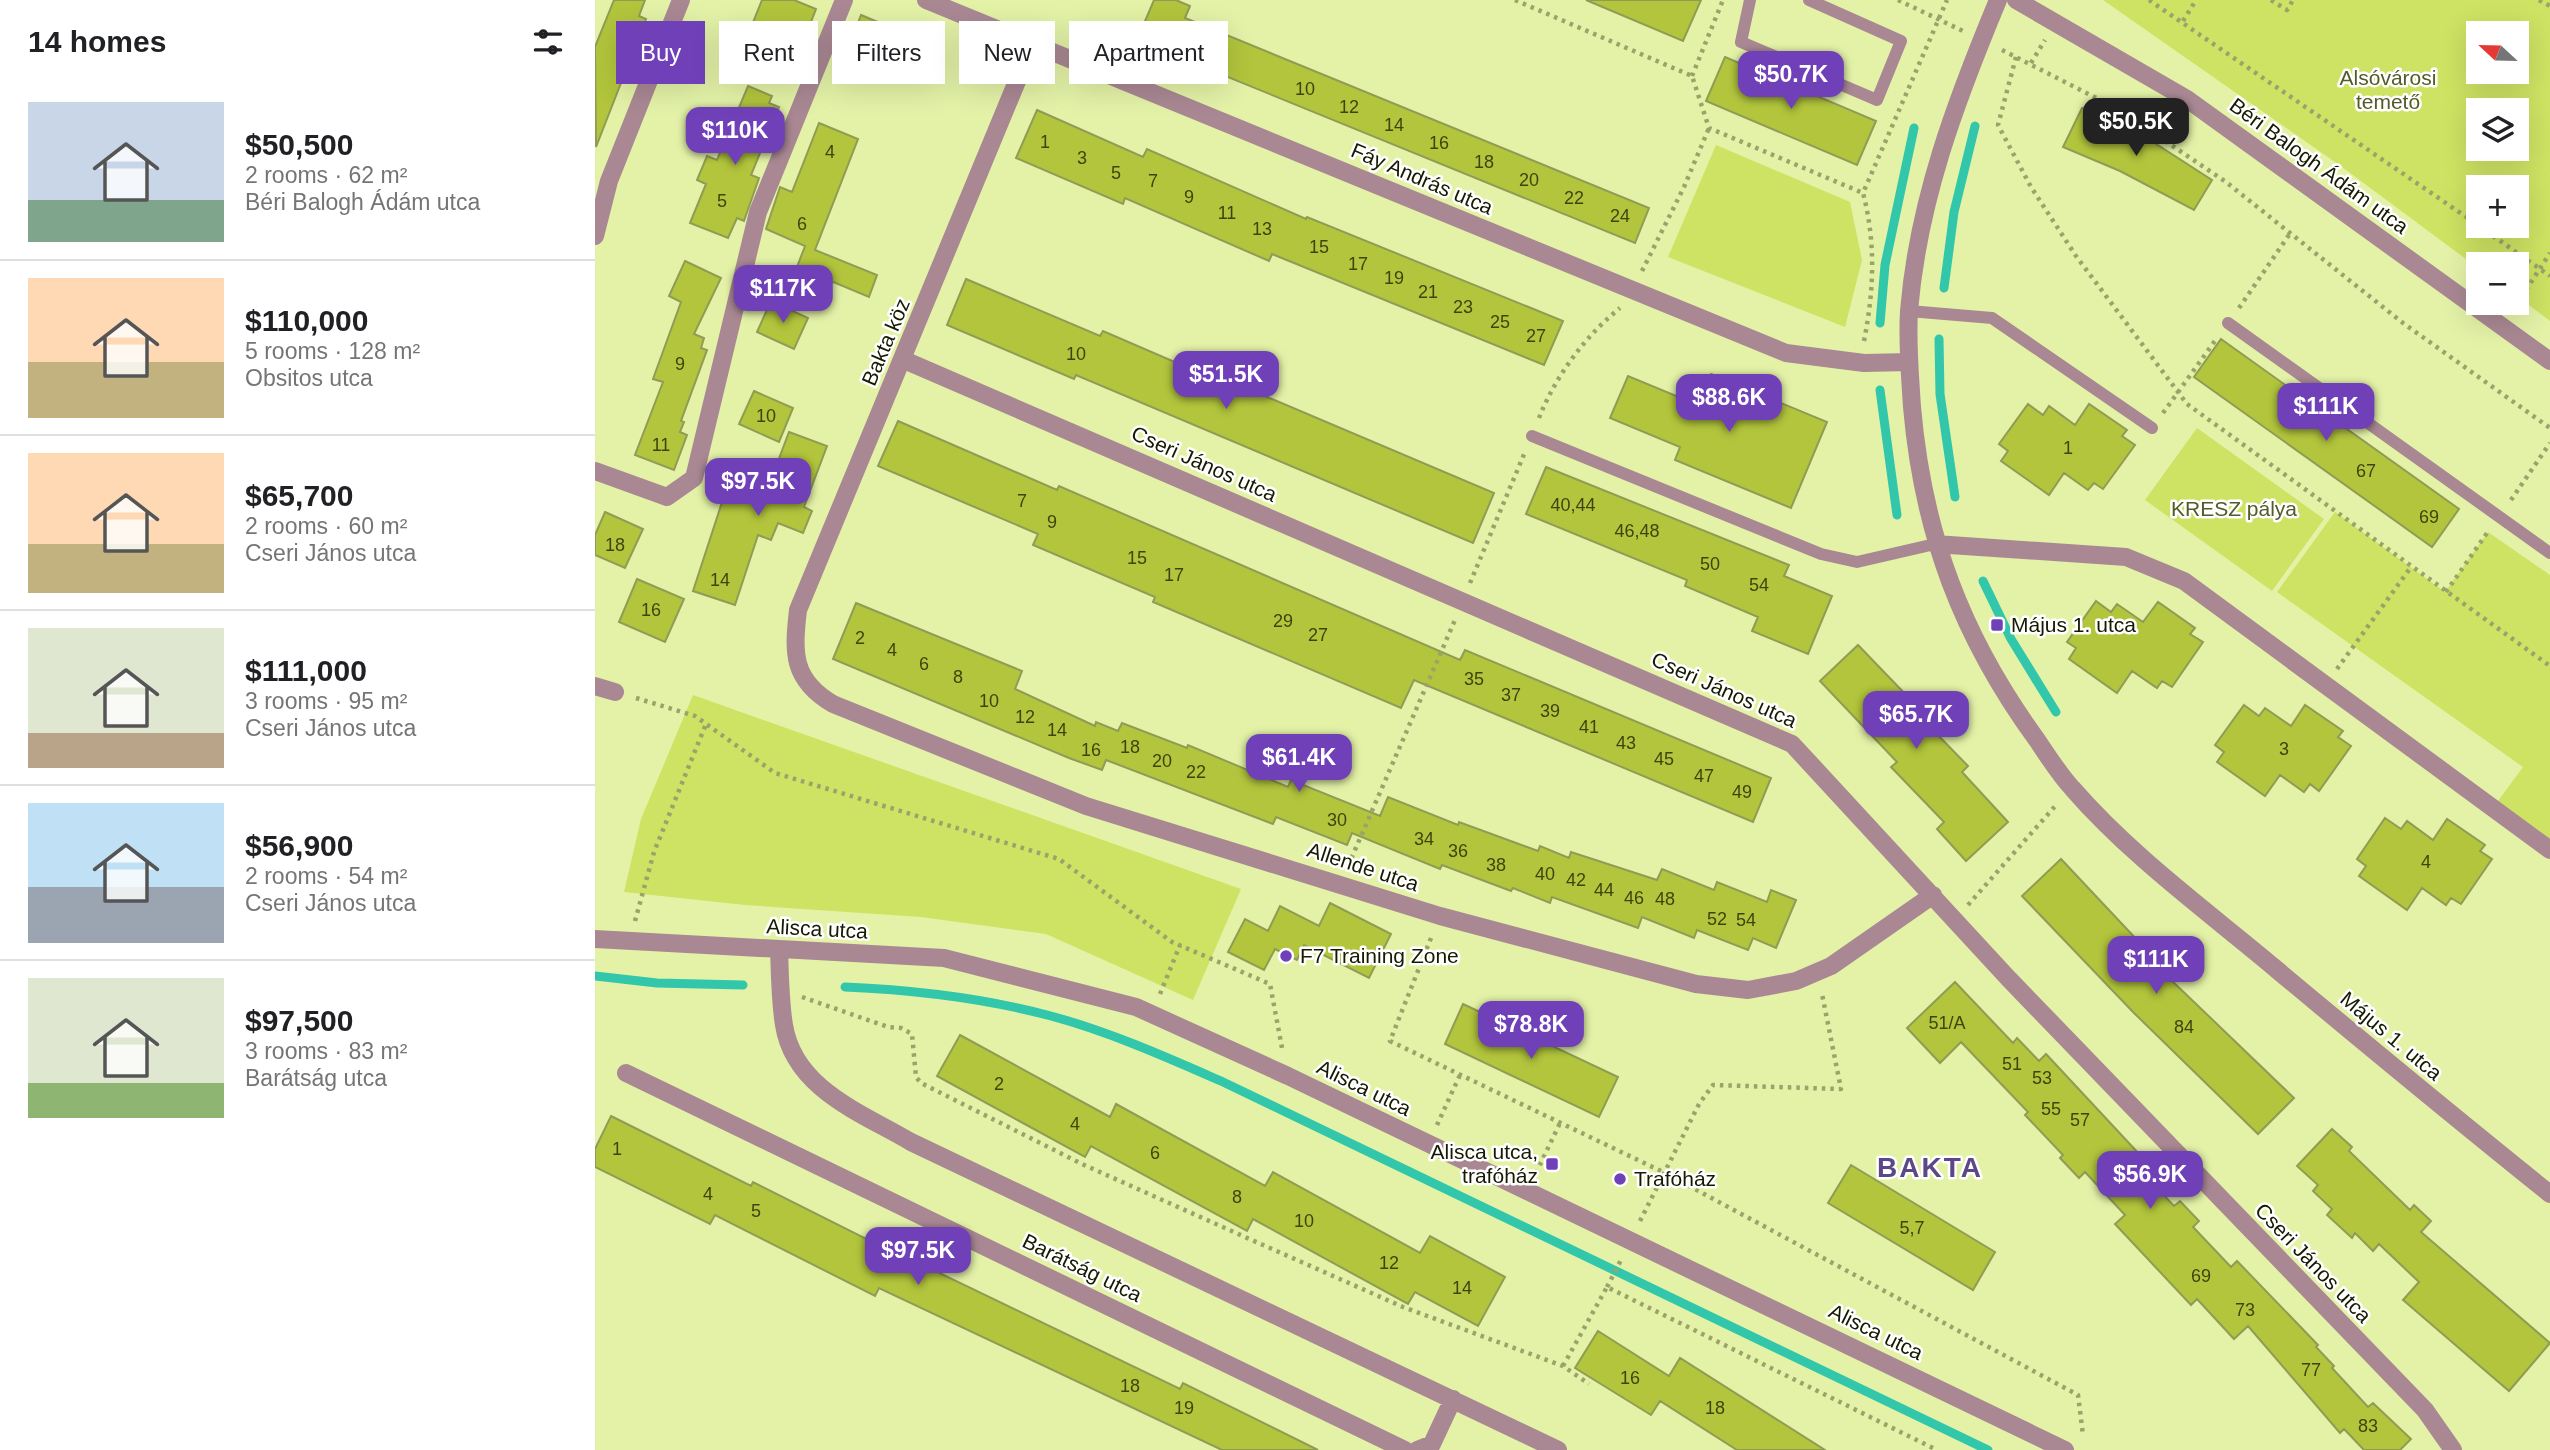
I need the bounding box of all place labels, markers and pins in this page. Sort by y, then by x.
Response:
pin: $50.7K [1734,52,1848,111]
pin: $50.5K [2079,99,2193,158]
pin: $110K [686,108,784,167]
pin: $117K [734,266,832,325]
pin: $51.5K [1169,352,1283,411]
pin: $88.6K [1672,374,1786,434]
pin: $111K [2277,384,2375,443]
pin: $97.5K [701,458,815,518]
place label: Május 1. utca [2011,613,2136,636]
marker: Május 1. utca [1989,617,2005,633]
pin: $65.7K [1859,692,1973,751]
pin: $61.4K [1242,734,1356,794]
pin: $111K [2107,936,2205,996]
place label: F7 Training Zone [1300,944,1459,967]
marker: F7 Training Zone [1278,948,1294,964]
pin: $78.8K [1474,1002,1588,1061]
place label: Alisca utca, trafóház [1431,1140,1538,1187]
pin: $56.9K [2093,1152,2207,1211]
marker: Alisca utca, trafóház [1544,1156,1560,1172]
place label: Trafóház [1634,1167,1716,1190]
marker: Trafóház [1612,1171,1628,1187]
pin: $97.5K [861,1228,975,1287]

